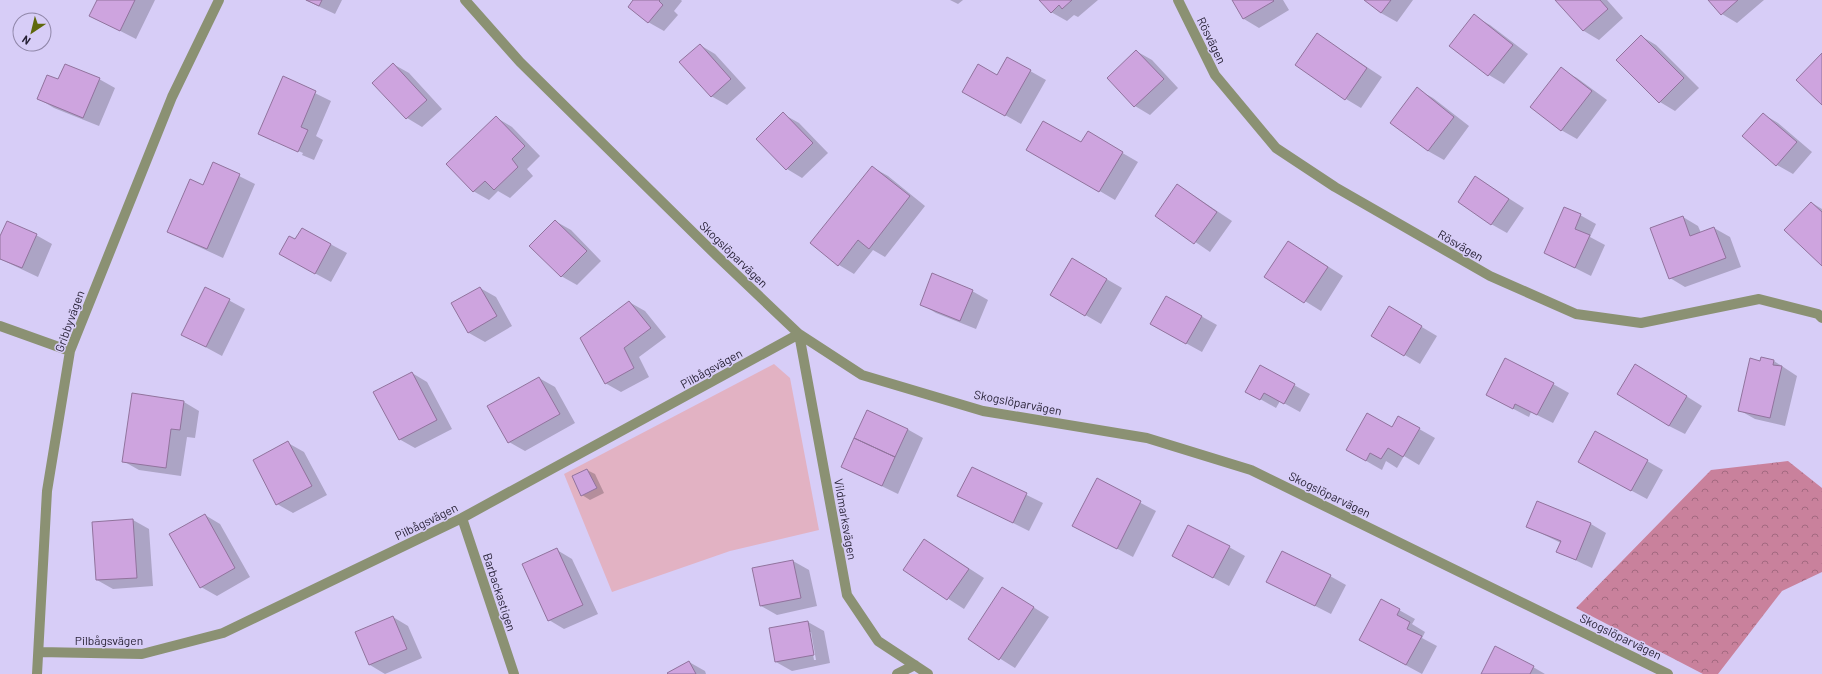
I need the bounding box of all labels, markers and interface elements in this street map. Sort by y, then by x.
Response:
north arrow [12,12,52,52]
street label: Rösvägen [1195,14,1229,66]
text: N [19,33,33,48]
street label: Skogslöparvägen [697,218,771,290]
street label: Rösvägen [1436,226,1486,264]
street label: Gribbyvägen [51,288,87,354]
street label: Pilbågsvägen [678,345,744,391]
street label: Skogslöparvägen [973,387,1063,417]
street label: Skogslöparvägen [1287,468,1373,520]
street label: Vildmarksvägen [832,477,860,561]
street label: Pilbågsvägen [392,500,460,542]
street label: Barbackastigen [481,551,519,633]
street label: Skogslöparvägen [1578,610,1664,662]
street label: Pilbågsvägen [75,633,143,647]

